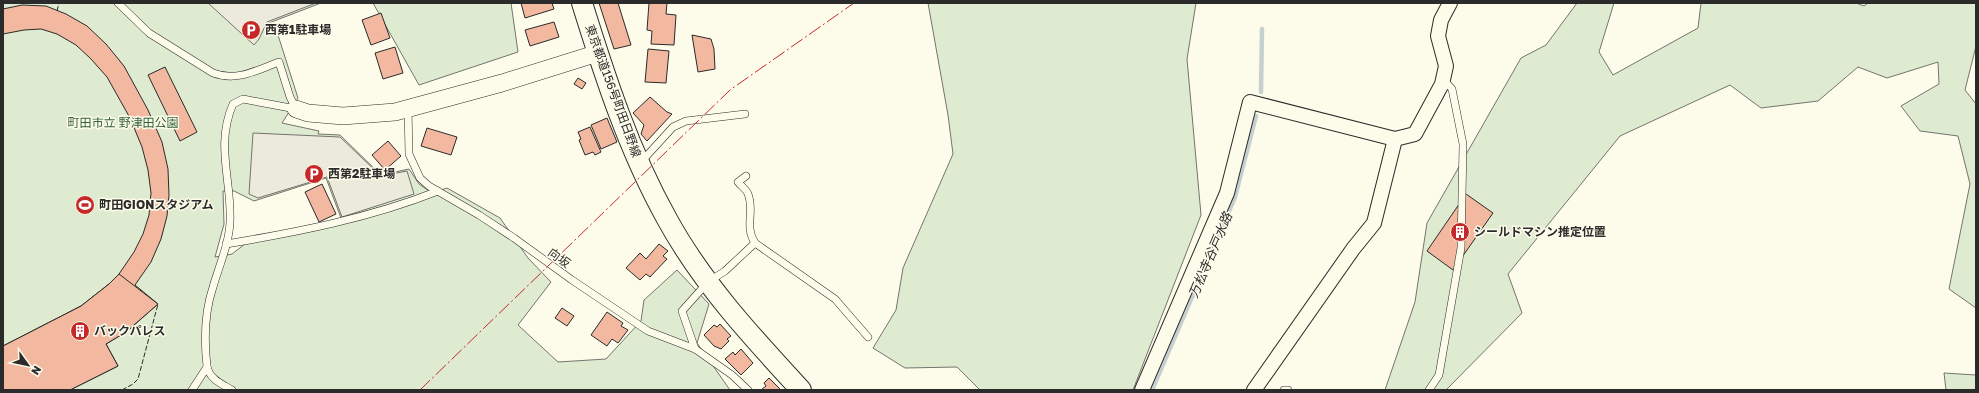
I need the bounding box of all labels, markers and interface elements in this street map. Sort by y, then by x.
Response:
parking icon: 西第1駐車場 [240,19,262,41]
place label: 西第1駐車場 [265,22,331,37]
street label: 東京都道156号町田日野線 [582,22,644,159]
park label: 町田市立 野津田公園 [67,115,179,130]
parking icon: 西第2駐車場 [303,163,325,185]
place label: 西第2駐車場 [328,166,395,181]
sports icon: 町田GIONスタジアム [74,194,96,216]
place label: 町田GIONスタジアム [99,197,213,212]
water label: 万松寺谷戸水路 [1185,209,1236,300]
building icon: シールドマシン推定位置 [1449,221,1471,243]
place label: シールドマシン推定位置 [1474,224,1606,239]
street label: 向坂 [545,244,573,271]
building icon: バックパレス [69,320,91,342]
place label: バックパレス [94,323,165,338]
north arrow [8,345,48,385]
text: N [29,364,45,378]

